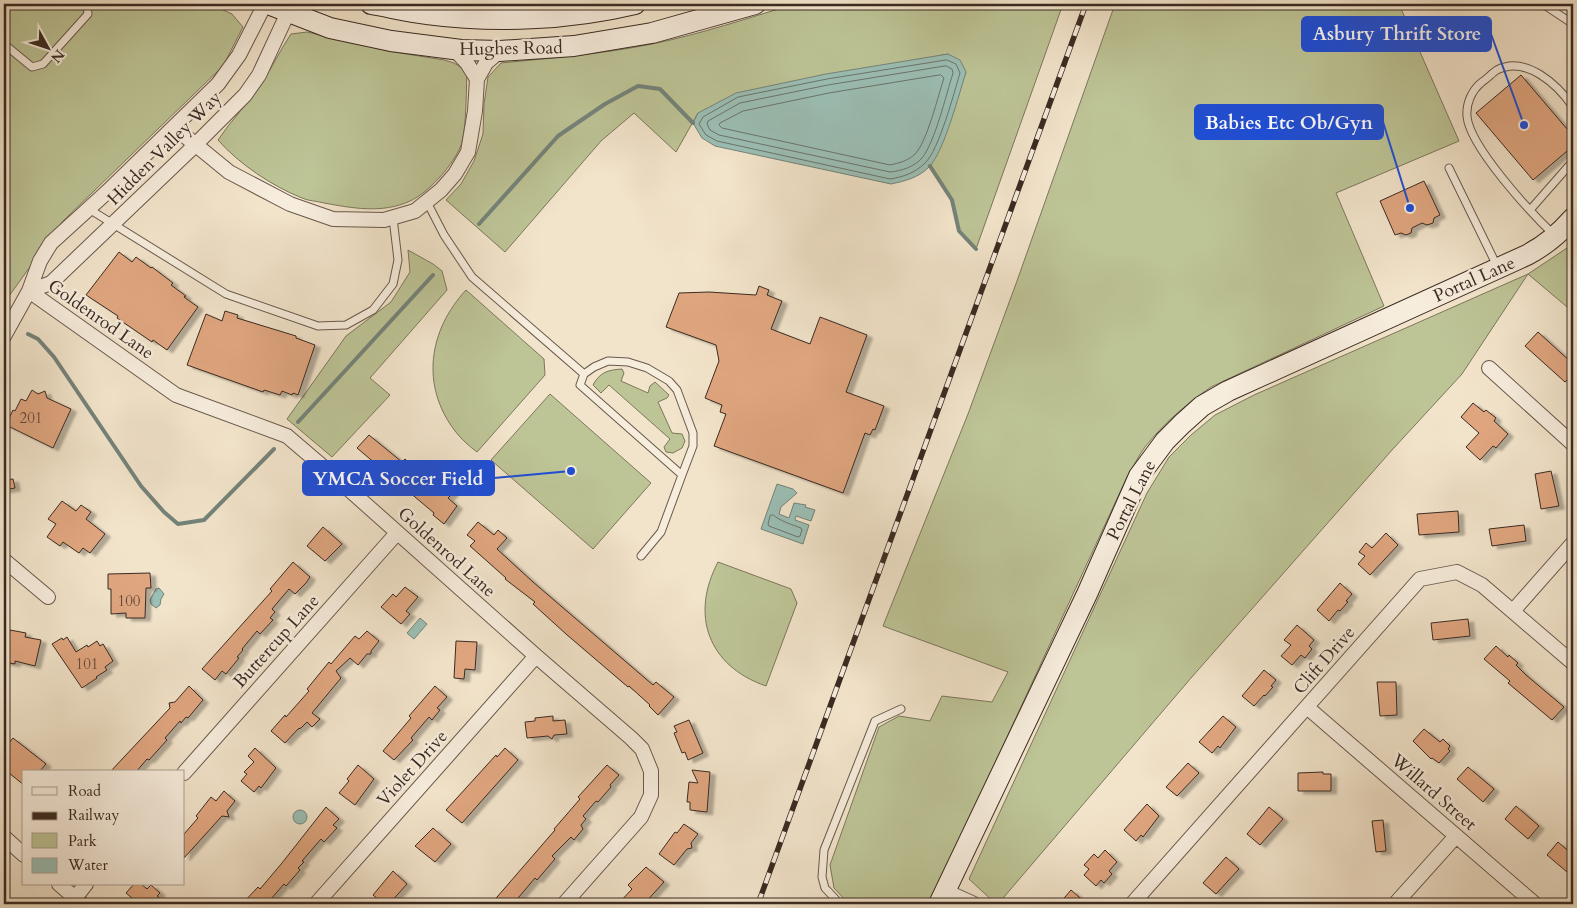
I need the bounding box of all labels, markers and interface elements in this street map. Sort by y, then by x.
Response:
callout: Asbury Thrift Store [1302,17,1491,51]
text: Asbury Thrift Store [1313,21,1481,47]
north arrow [22,22,72,72]
street label: Hughes Road [459,35,563,62]
text: N [46,45,69,67]
street label: Hidden Valley Way [102,85,227,211]
callout: Babies Etc Ob/Gyn [1195,105,1383,139]
text: Babies Etc Ob/Gyn [1205,110,1374,136]
street label: Portal Lane [1429,250,1519,309]
street label: Goldenrod Lane [43,274,159,365]
house number: 201 [19,408,43,428]
street label: Portal Lane [1101,456,1162,545]
callout: YMCA Soccer Field [303,461,494,495]
text: YMCA Soccer Field [313,466,484,492]
street label: Goldenrod Lane [392,501,501,603]
street label: Buttercup Lane [228,589,325,693]
house number: 100 [117,591,141,611]
street label: Clift Drive [1288,621,1361,700]
house number: 101 [75,654,99,674]
street label: Violet Drive [371,725,453,812]
street label: Willard Street [1385,747,1482,837]
legend [22,770,185,886]
text: Road [68,781,101,801]
text: Railway [68,805,119,825]
text: Park [68,831,97,851]
text: Water [67,855,109,875]

